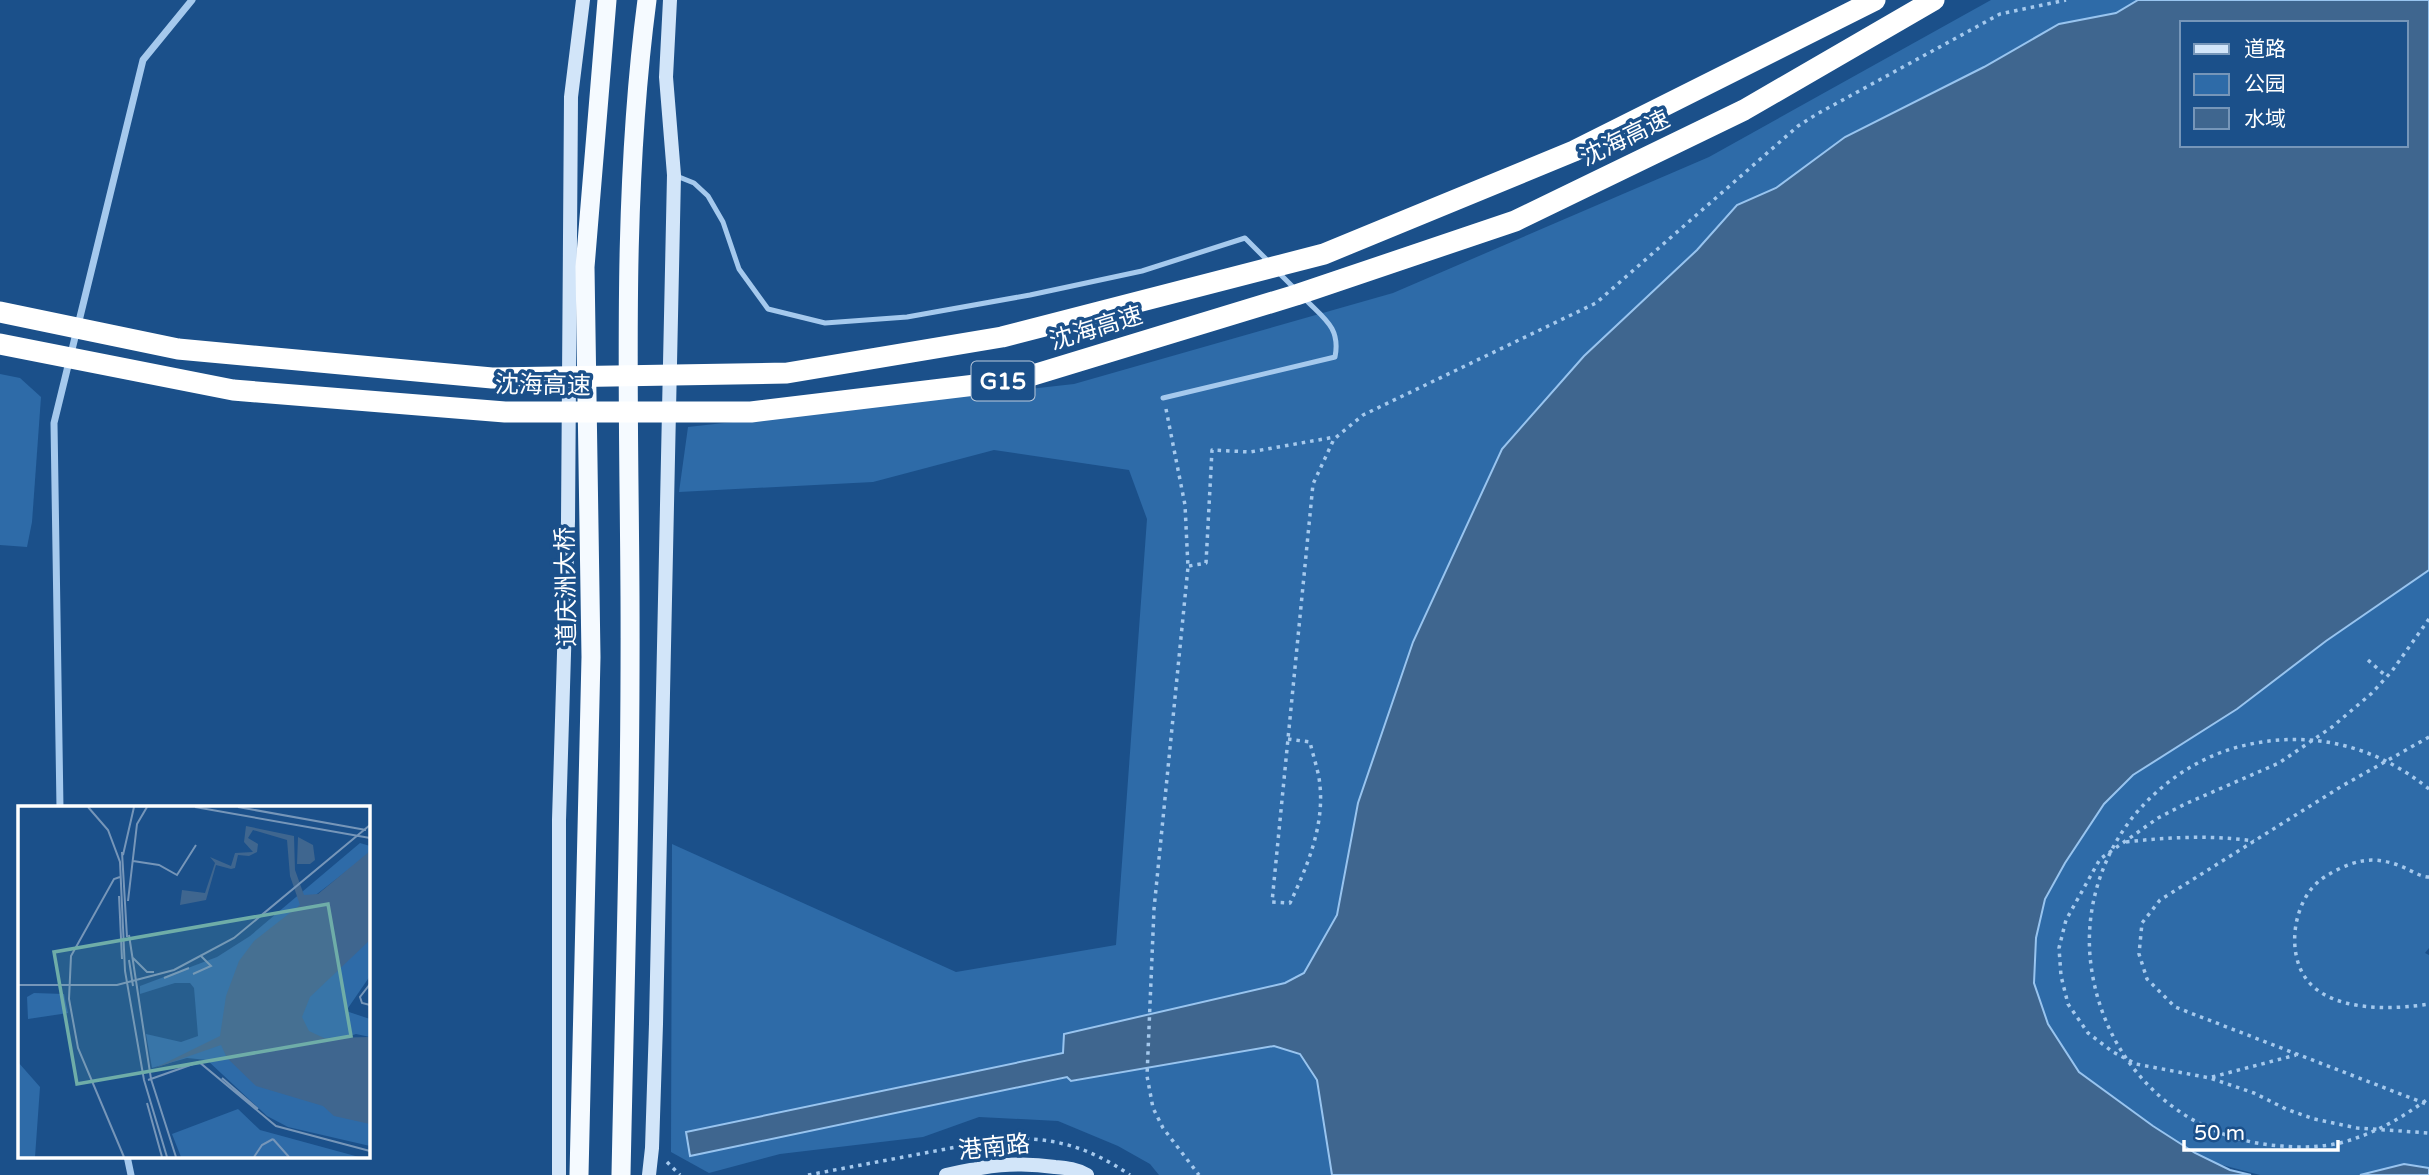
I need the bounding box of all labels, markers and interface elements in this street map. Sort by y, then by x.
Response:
legend [2180,21,2408,147]
text: 道路 [2244,37,2286,62]
text: 公园 [2244,72,2286,97]
street label: 沈海高速 [1576,104,1675,173]
text: 水域 [2244,107,2286,132]
street label: 沈海高速 [1046,301,1146,356]
road number: G15 [972,362,1034,400]
street label: 沈海高速 [495,370,591,401]
street label: 道庆洲大桥 [551,527,582,647]
inset map [18,806,369,1158]
scale bar [2184,1108,2338,1152]
text: 50 m [2194,1121,2245,1146]
street label: 港南路 [957,1129,1031,1166]

